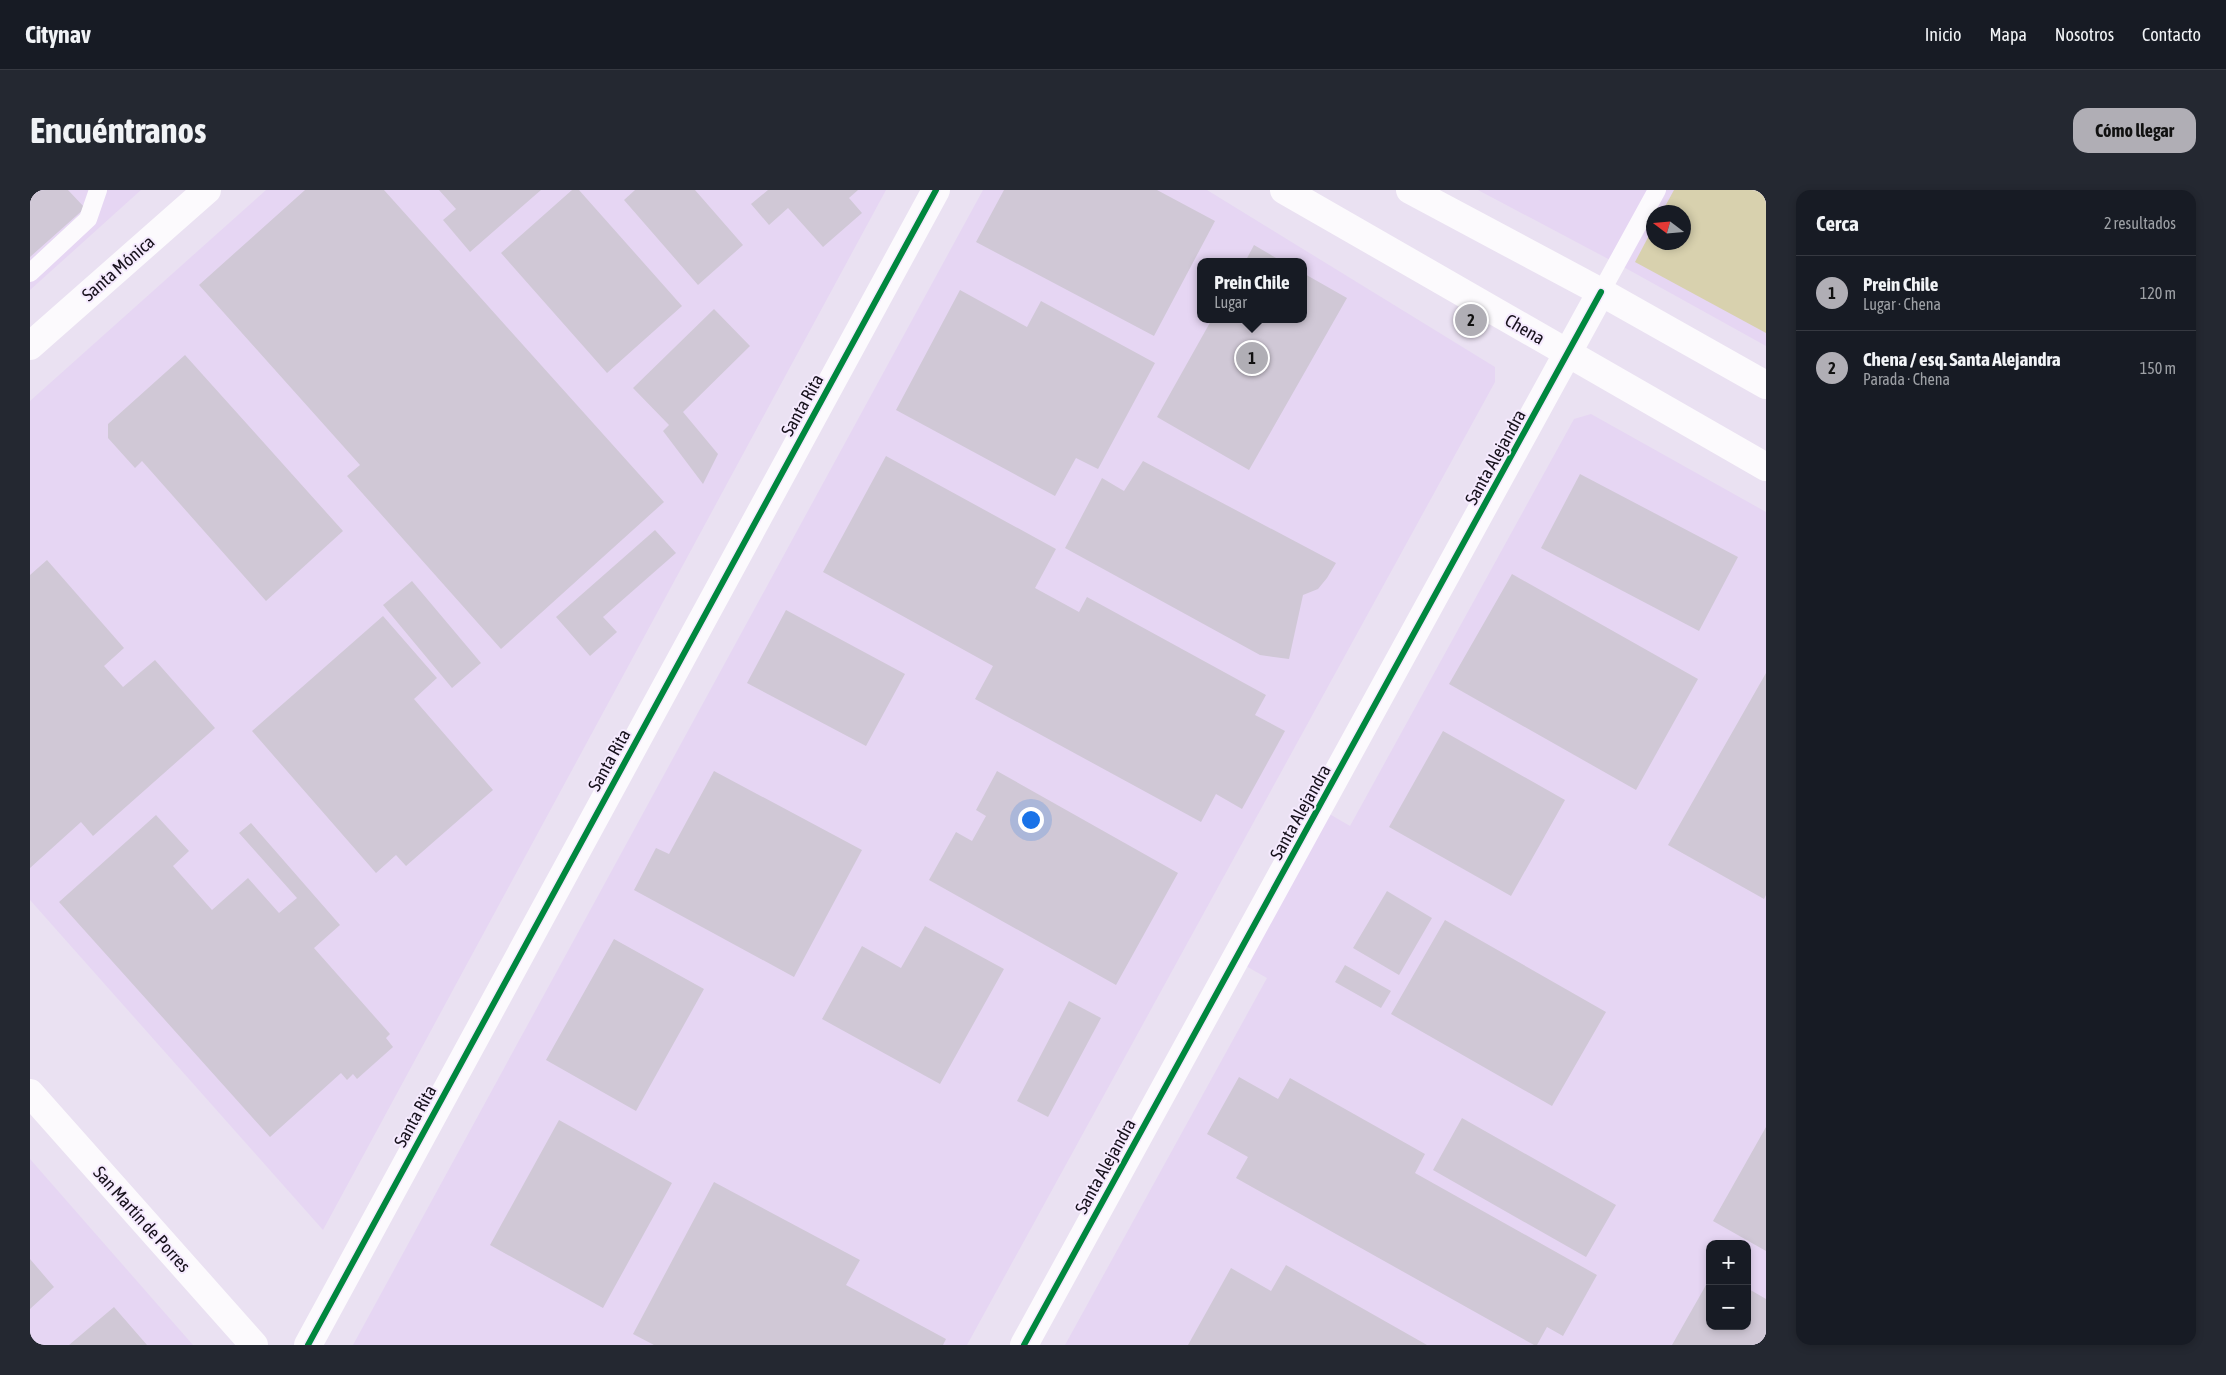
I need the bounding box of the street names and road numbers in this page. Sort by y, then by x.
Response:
street label: Santa Mónica [77,231,159,305]
street label: Chena [1502,309,1548,349]
street label: Santa Rita [776,370,828,440]
street label: Santa Alejandra [1460,406,1530,508]
street label: Santa Rita [583,725,635,795]
street label: Santa Alejandra [1265,761,1335,863]
street label: Santa Rita [389,1081,441,1151]
street label: Santa Alejandra [1070,1115,1140,1217]
street label: San Martín de Porres [89,1162,195,1276]

